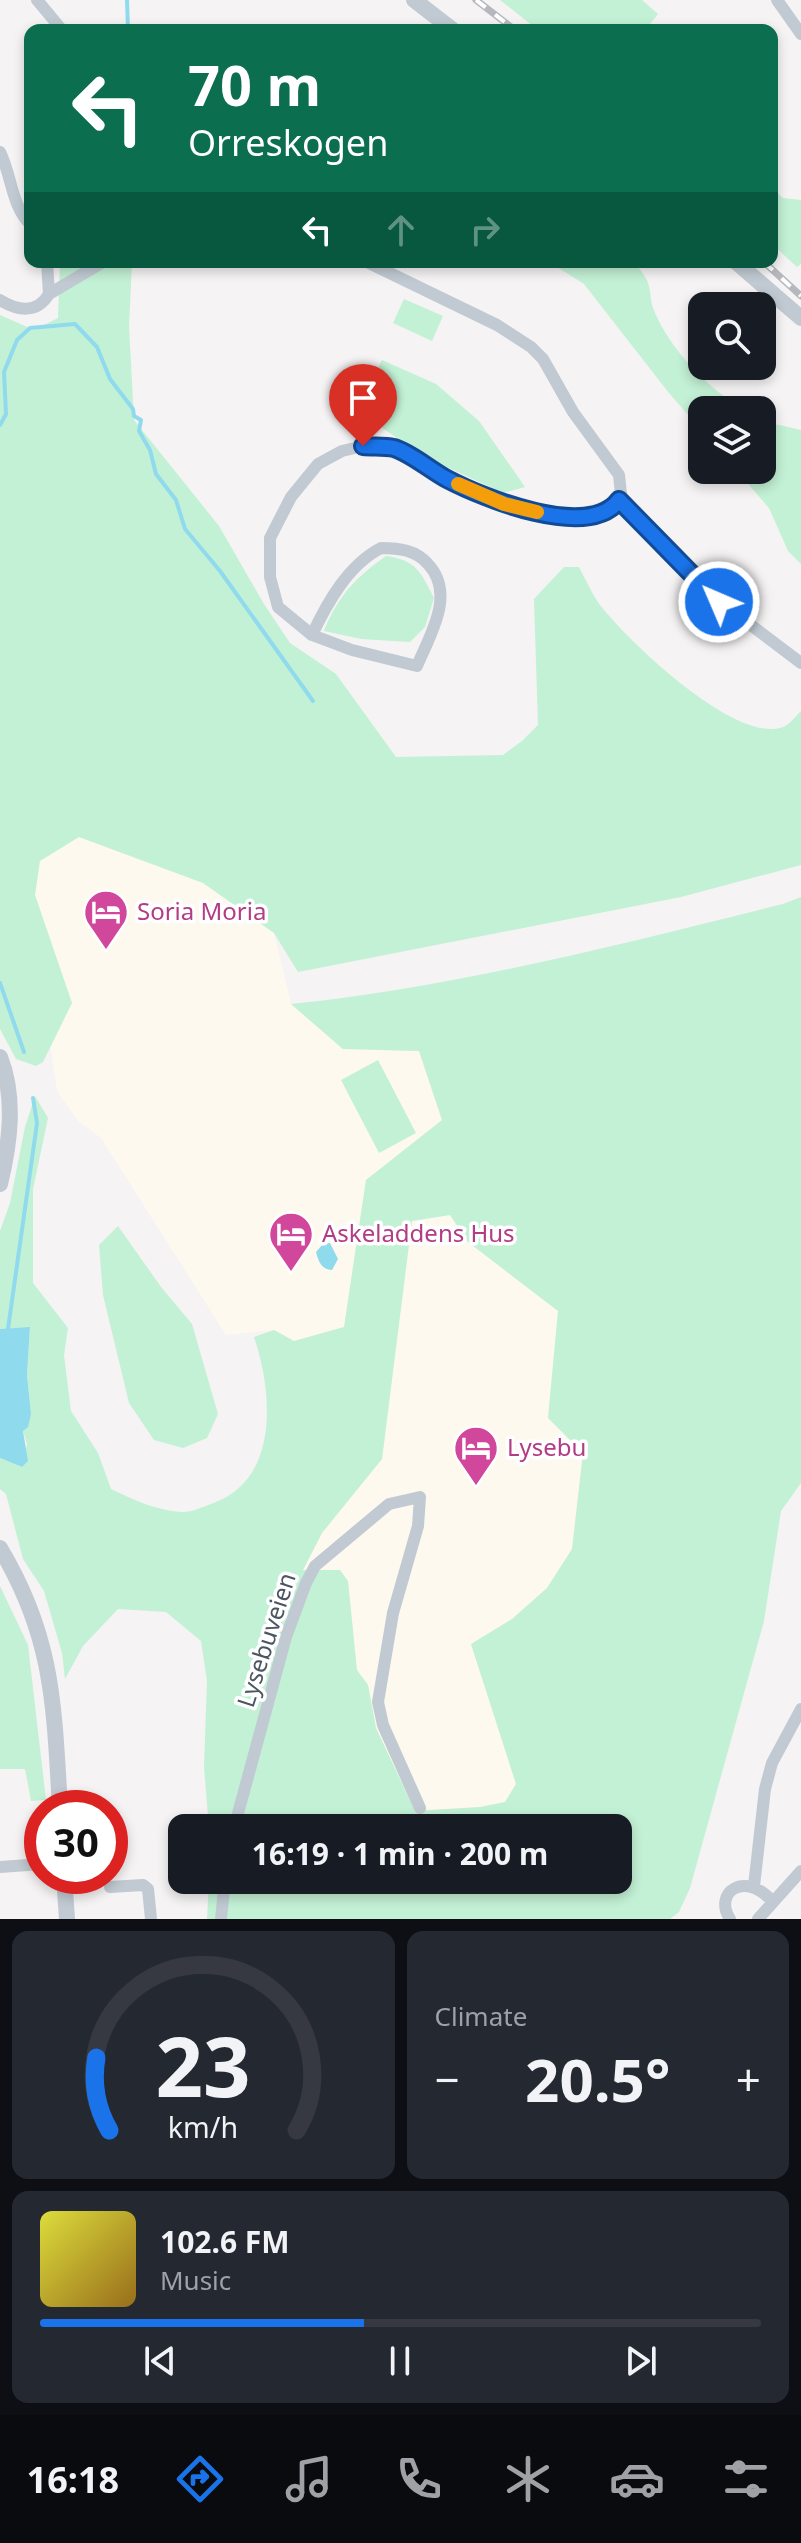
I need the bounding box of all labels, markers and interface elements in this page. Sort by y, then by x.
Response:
text: 70 m [188,46,321,122]
icon: left [56,56,160,160]
text: Orreskogen [188,118,388,167]
icon: left [295,208,339,252]
icon: ahead [379,208,423,252]
icon: right [463,208,507,252]
map controls [688,292,776,484]
button: search [688,292,776,380]
pin [329,364,397,446]
icon: arrive [341,376,385,420]
button: layers [688,396,776,484]
position arrow [677,560,761,644]
hotel icon: Soria Moria [82,888,130,951]
place label: Soria Moria [137,894,266,927]
hotel icon: Askeladdens Hus [267,1210,315,1273]
place label: Askeladdens Hus [322,1216,515,1249]
hotel icon: Lysebu [452,1424,500,1487]
place label: Lysebu [507,1430,586,1463]
street label: Lysebuveien [228,1568,303,1711]
speed limit sign: 30 [24,1790,128,1894]
text: 16:19 · 1 min · 200 m [252,1833,548,1874]
text: Climate [435,1998,527,2034]
text: 23 [156,2008,251,2121]
text: 20.5° [525,2038,670,2120]
text: − [435,2049,460,2109]
text: + [736,2049,761,2109]
text: km/h [168,2107,238,2146]
text: 102.6 FM [160,2221,290,2262]
text: Music [160,2262,231,2298]
icon: previous [138,2339,182,2383]
icon: pause [378,2339,422,2383]
icon: next [619,2339,663,2383]
icon: directions [172,2451,228,2507]
icon: music [281,2451,337,2507]
icon: phone [391,2451,447,2507]
icon: climate [500,2451,556,2507]
icon: car [609,2451,665,2507]
icon: filters [718,2451,774,2507]
text: 16:18 [27,2455,119,2504]

